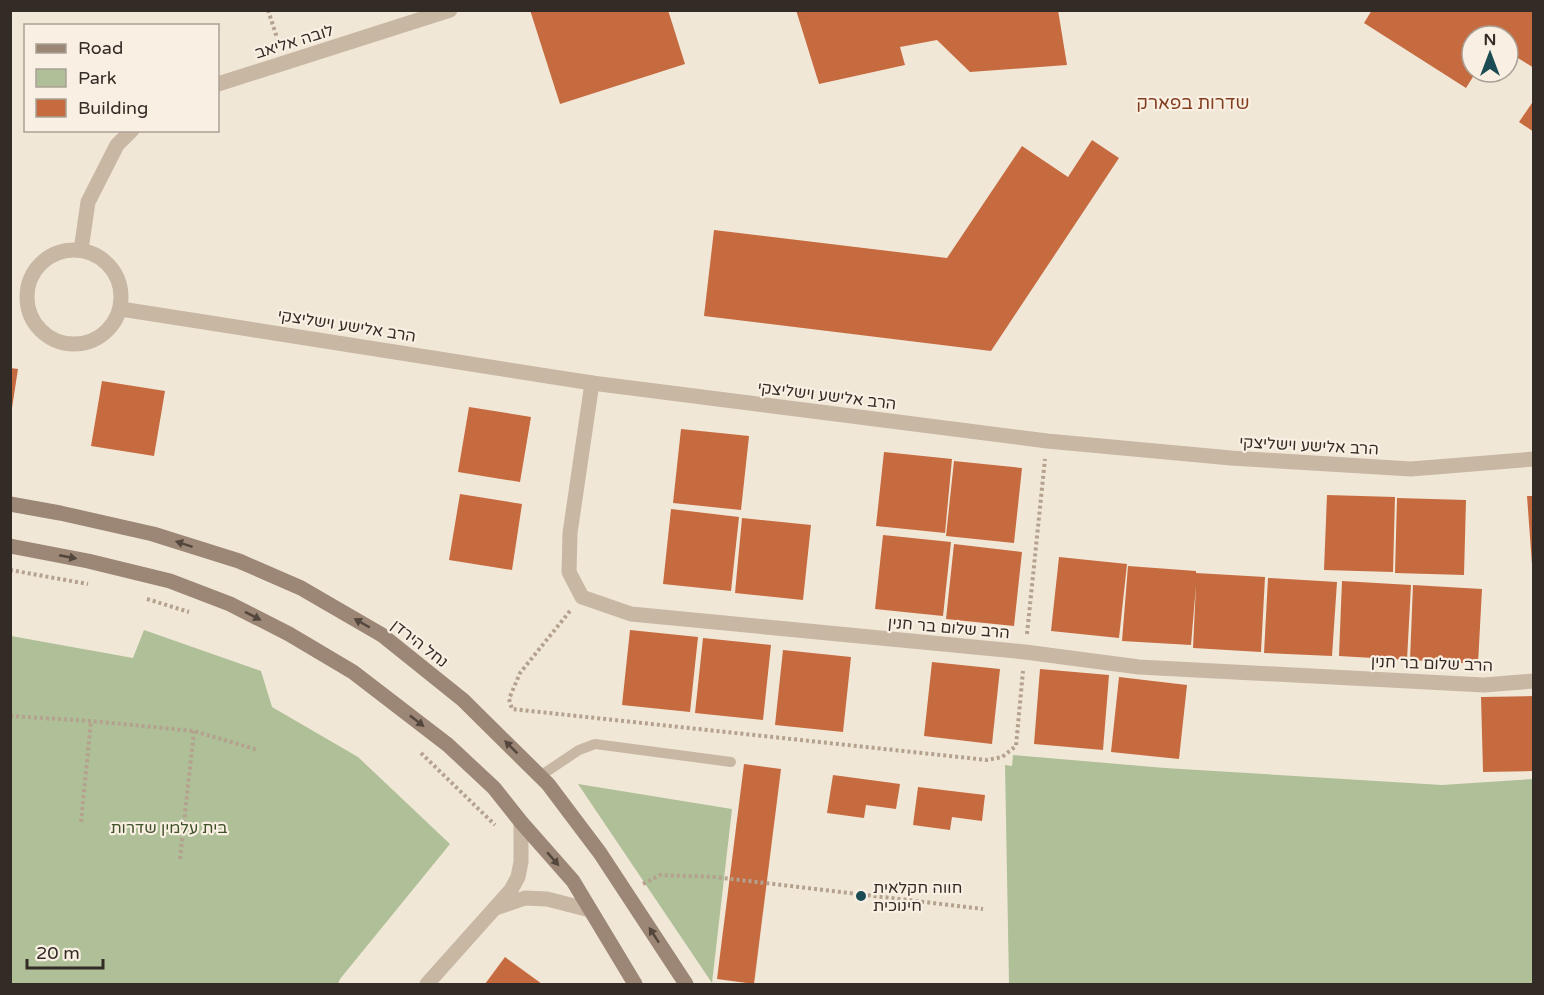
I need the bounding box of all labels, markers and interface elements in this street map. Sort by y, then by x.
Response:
street label: לובה אליאב [252,20,336,63]
legend [24,24,219,132]
north arrow [1460,24,1520,84]
text: N [1484,30,1496,50]
text: Road [78,37,123,59]
text: Park [78,67,117,89]
district label: שדרות בפארק [1136,92,1250,114]
text: Building [78,97,148,119]
street label: הרב אלישע וישליצקי [276,305,417,347]
street label: הרב אלישע וישליצקי [756,378,897,414]
street label: הרב אלישע וישליצקי [1239,432,1379,460]
one-way arrow [175,538,193,548]
one-way arrow [59,553,78,562]
one-way arrow [245,611,262,620]
street label: הרב שלום בר חנין [887,613,1011,643]
street label: נחל הירדן [387,615,452,672]
one-way arrow [353,618,370,628]
street label: הרב שלום בר חנין [1371,652,1493,676]
one-way arrow [409,714,425,727]
one-way arrow [505,741,519,755]
park label: בית עלמין שדרות [110,818,228,838]
one-way arrow [546,851,559,866]
place label: חווה חקלאית חינוכית [873,878,962,916]
marker: חווה חקלאית חינוכית [854,889,868,903]
one-way arrow [648,928,660,944]
scale bar [27,932,104,970]
text: 20 m [36,942,80,964]

